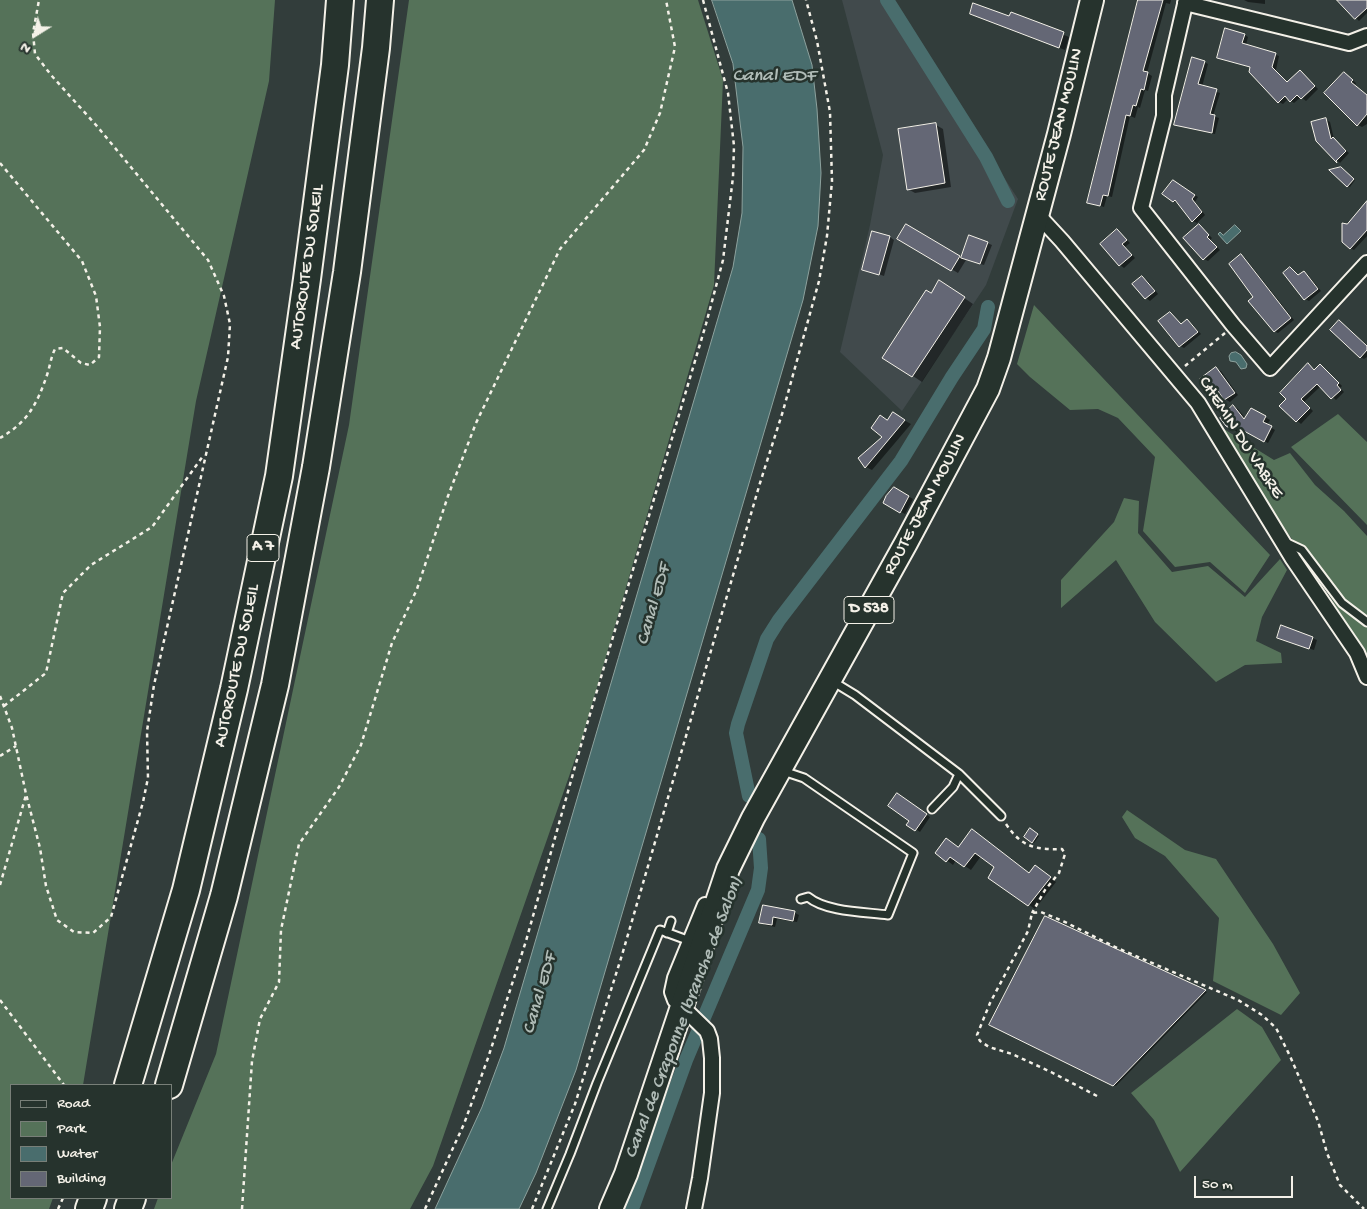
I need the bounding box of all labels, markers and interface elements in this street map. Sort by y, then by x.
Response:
north arrow [10,10,60,60]
text: N [17,38,35,57]
street label: ROUTE JEAN MOULIN [1031,46,1089,204]
water label: Canal EDF [732,66,816,88]
street label: AUTOROUTE DU SOLEIL [286,183,330,351]
street label: CHEMIN DU VABRE [1193,373,1287,503]
street label: ROUTE JEAN MOULIN [880,431,972,579]
road number: A 7 [247,534,279,562]
water label: Canal EDF [633,562,677,648]
street label: AUTOROUTE DU SOLEIL [210,583,266,749]
road number: D 538 [844,596,894,624]
water label: Canal de Craponne (branche de Salon) [621,874,749,1162]
water label: Canal EDF [519,951,563,1037]
legend [10,1084,172,1199]
text: Road [57,1095,90,1113]
text: Park [57,1120,86,1138]
text: Water [57,1145,97,1163]
scale bar [1197,1166,1296,1198]
text: Building [57,1170,106,1188]
text: 50 m [1202,1176,1233,1194]

